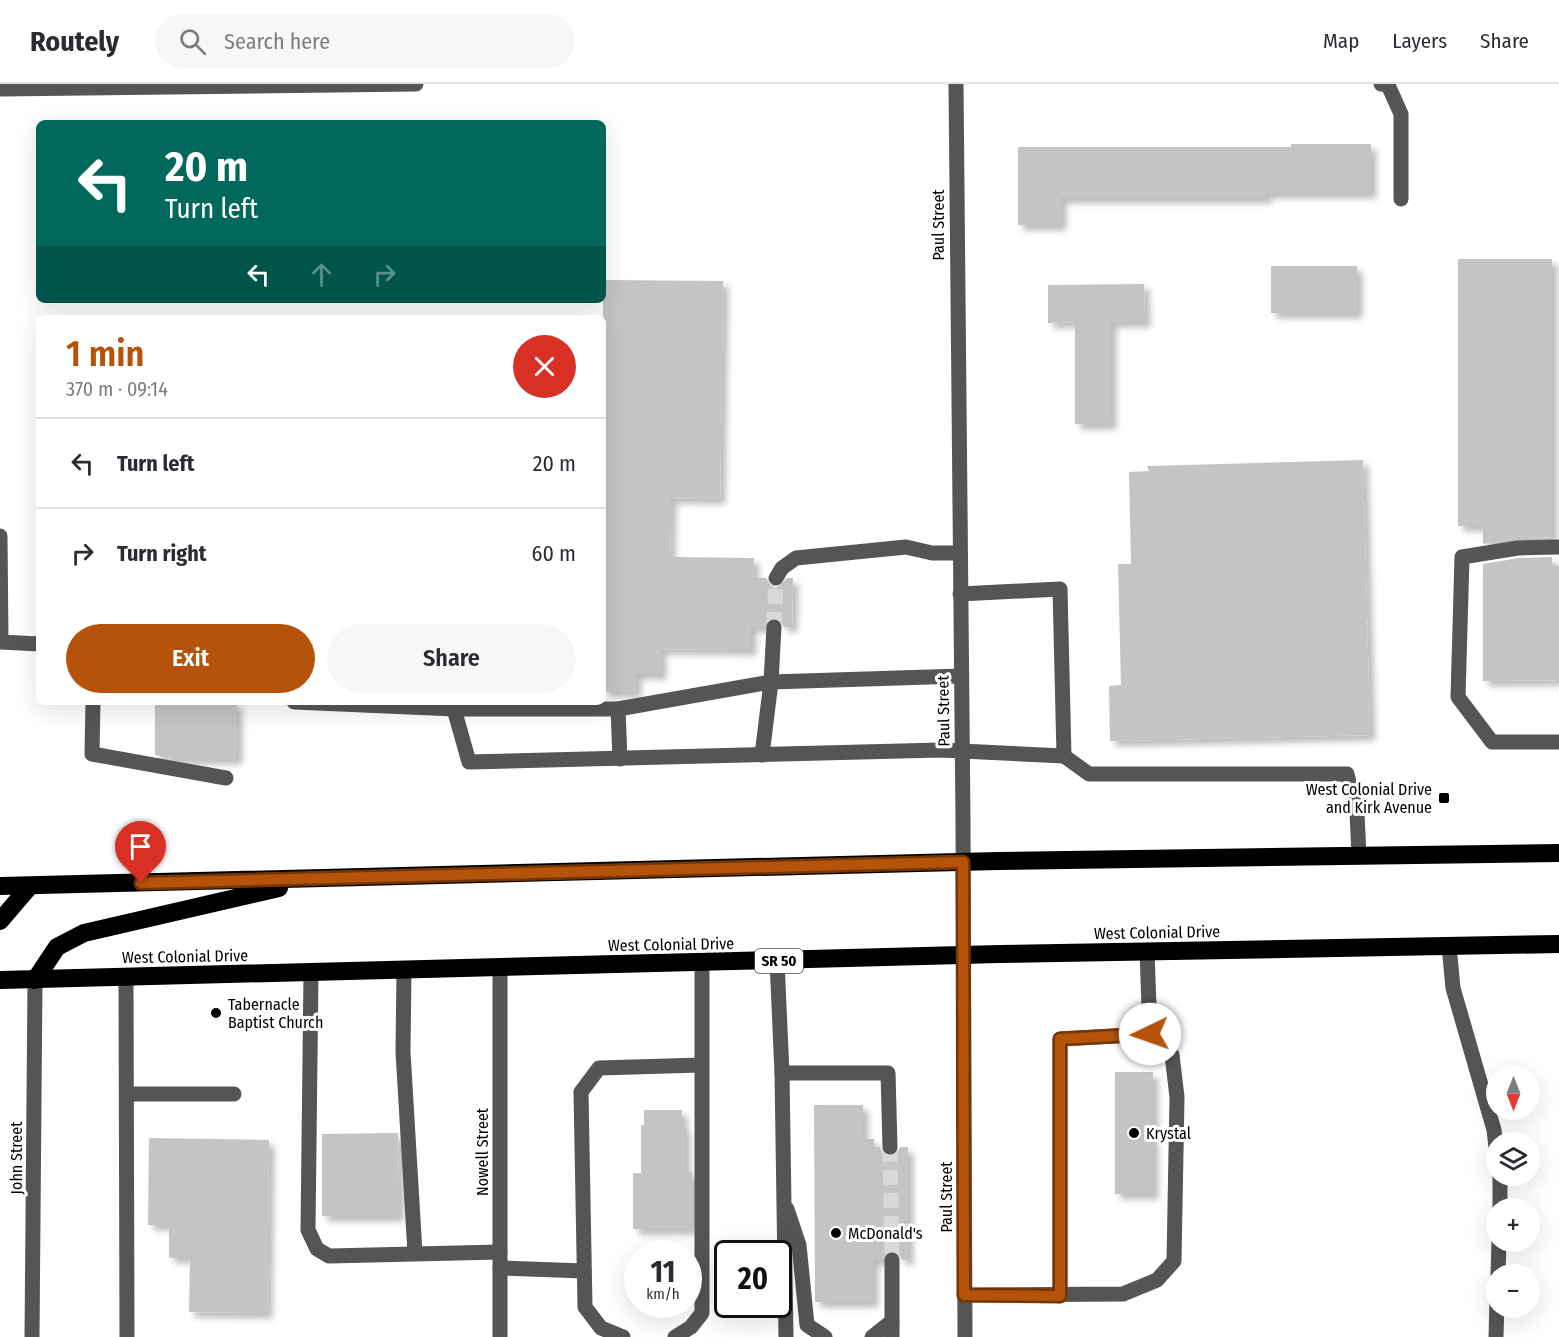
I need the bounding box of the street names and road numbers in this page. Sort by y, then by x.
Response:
street label: Paul Street [929,189,948,261]
street label: Paul Street [933,675,954,747]
street label: West Colonial Drive [1094,922,1220,943]
street label: West Colonial Drive [608,934,734,955]
street label: West Colonial Drive [122,946,248,967]
road number: SR 50 [755,949,803,973]
street label: Nowell Street [473,1107,492,1196]
street label: John Street [7,1121,26,1194]
street label: Paul Street [937,1161,956,1233]

